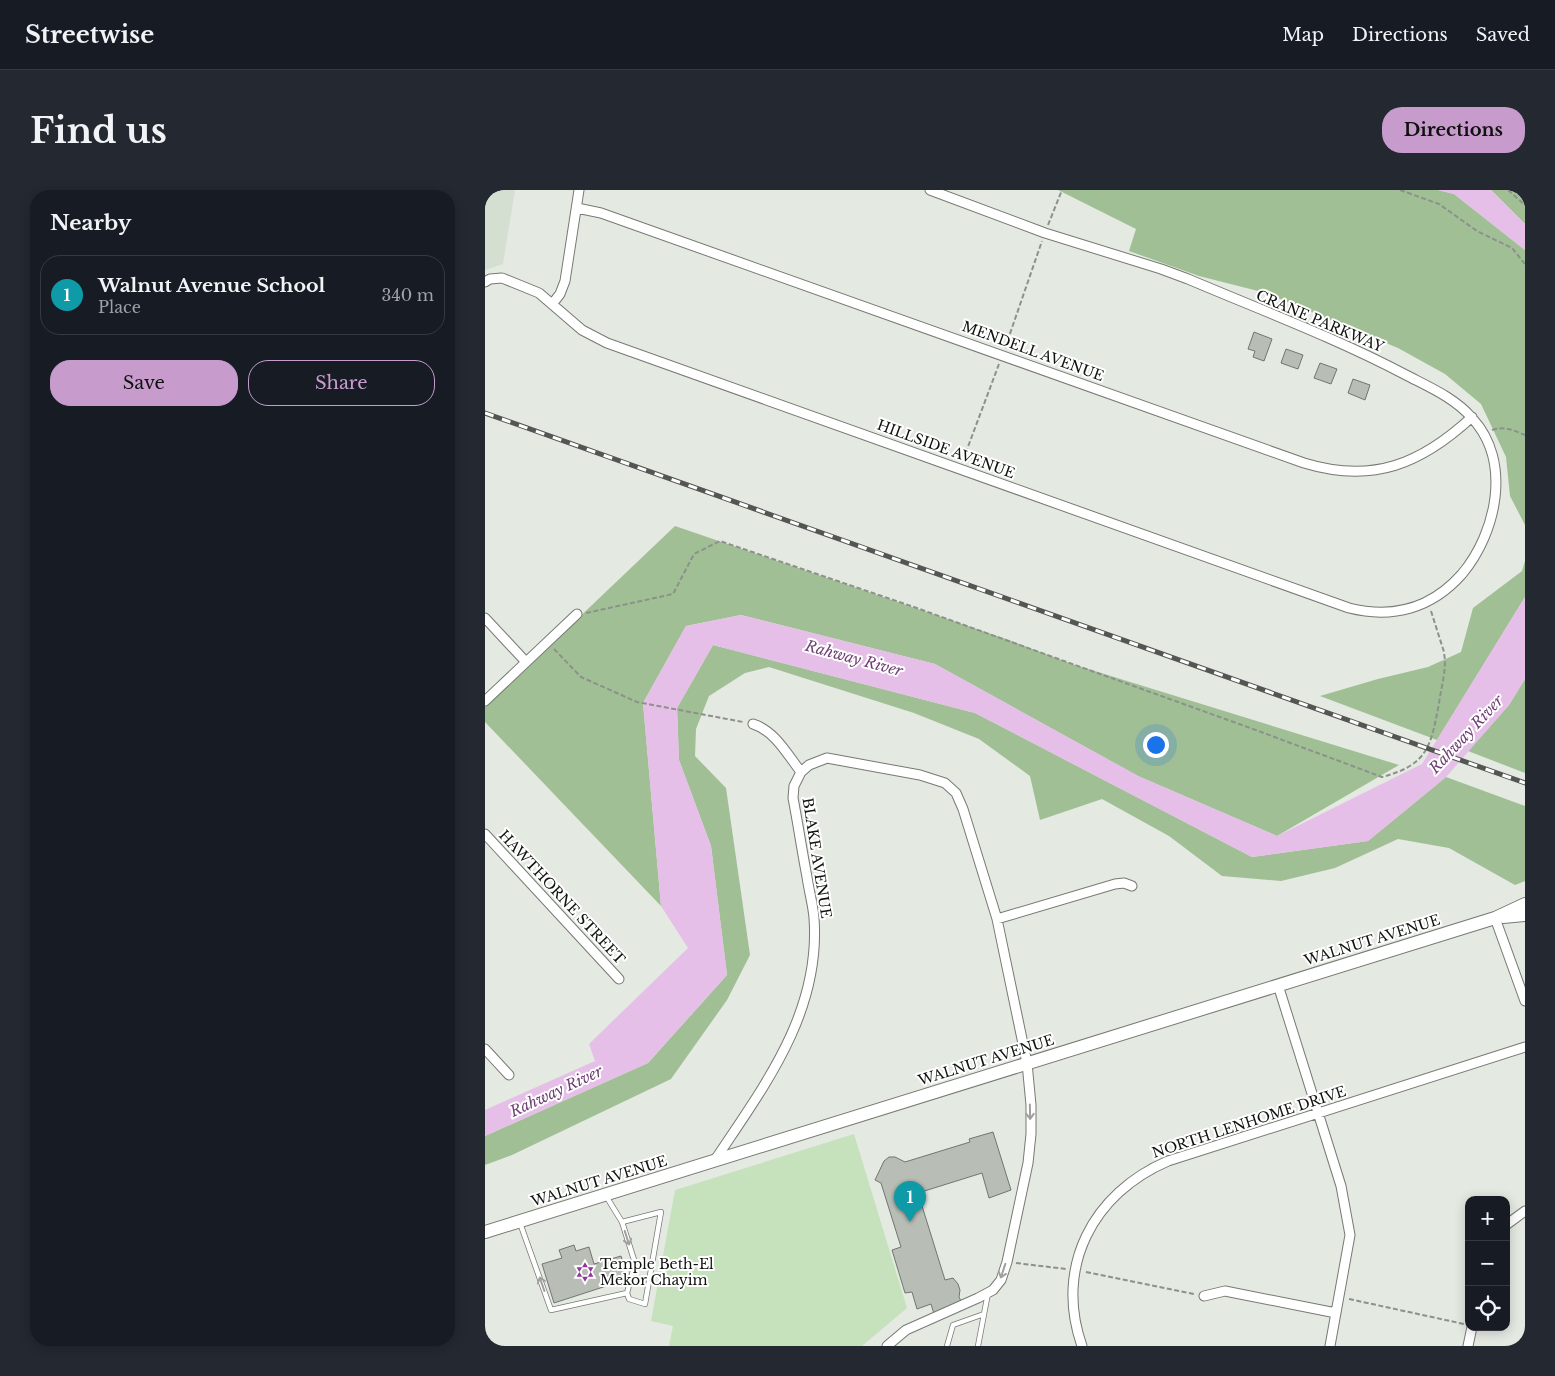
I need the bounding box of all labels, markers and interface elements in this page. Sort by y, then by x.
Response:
text: Streetwise [25,20,154,49]
text: Map [1282,24,1324,46]
text: Directions [1352,24,1448,46]
text: Saved [1476,24,1530,46]
button: Directions [1382,107,1525,153]
text: Find us [30,109,167,152]
text: Nearby [50,210,131,236]
text: Walnut Avenue School [98,274,325,297]
text: 1 [64,285,70,305]
text: 340 m [382,285,434,305]
street label: CRANE PARKWAY [1253,286,1387,356]
text: Place [98,297,141,317]
street label: MENDELL AVENUE [960,317,1106,385]
button: Save [50,360,238,406]
button: Share [248,360,435,406]
street label: HILLSIDE AVENUE [875,416,1017,482]
water label: Rahway River [802,636,906,680]
water label: Rahway River [1424,690,1508,778]
your location [1143,732,1169,758]
street label: BLAKE AVENUE [799,796,835,920]
street label: HAWTHORNE STREET [495,826,629,968]
street label: WALNUT AVENUE [1301,911,1442,970]
street label: WALNUT AVENUE [915,1031,1056,1090]
water label: Rahway River [506,1061,606,1121]
street label: NORTH LENHOME DRIVE [1150,1082,1348,1162]
one-way arrow [1026,1103,1035,1119]
street label: WALNUT AVENUE [528,1152,669,1211]
pin: 1 [894,1181,926,1222]
map controls [1465,1196,1510,1331]
button: + [1465,1196,1510,1241]
one-way arrow [623,1230,632,1245]
button: − [1465,1241,1510,1286]
place label: Temple Beth-El Mekor Chayim [600,1255,714,1289]
synagogue icon: Temple Beth-El Mekor Chayim [574,1261,596,1283]
one-way arrow [998,1263,1008,1279]
one-way arrow [537,1277,546,1292]
button: locate [1465,1286,1510,1331]

